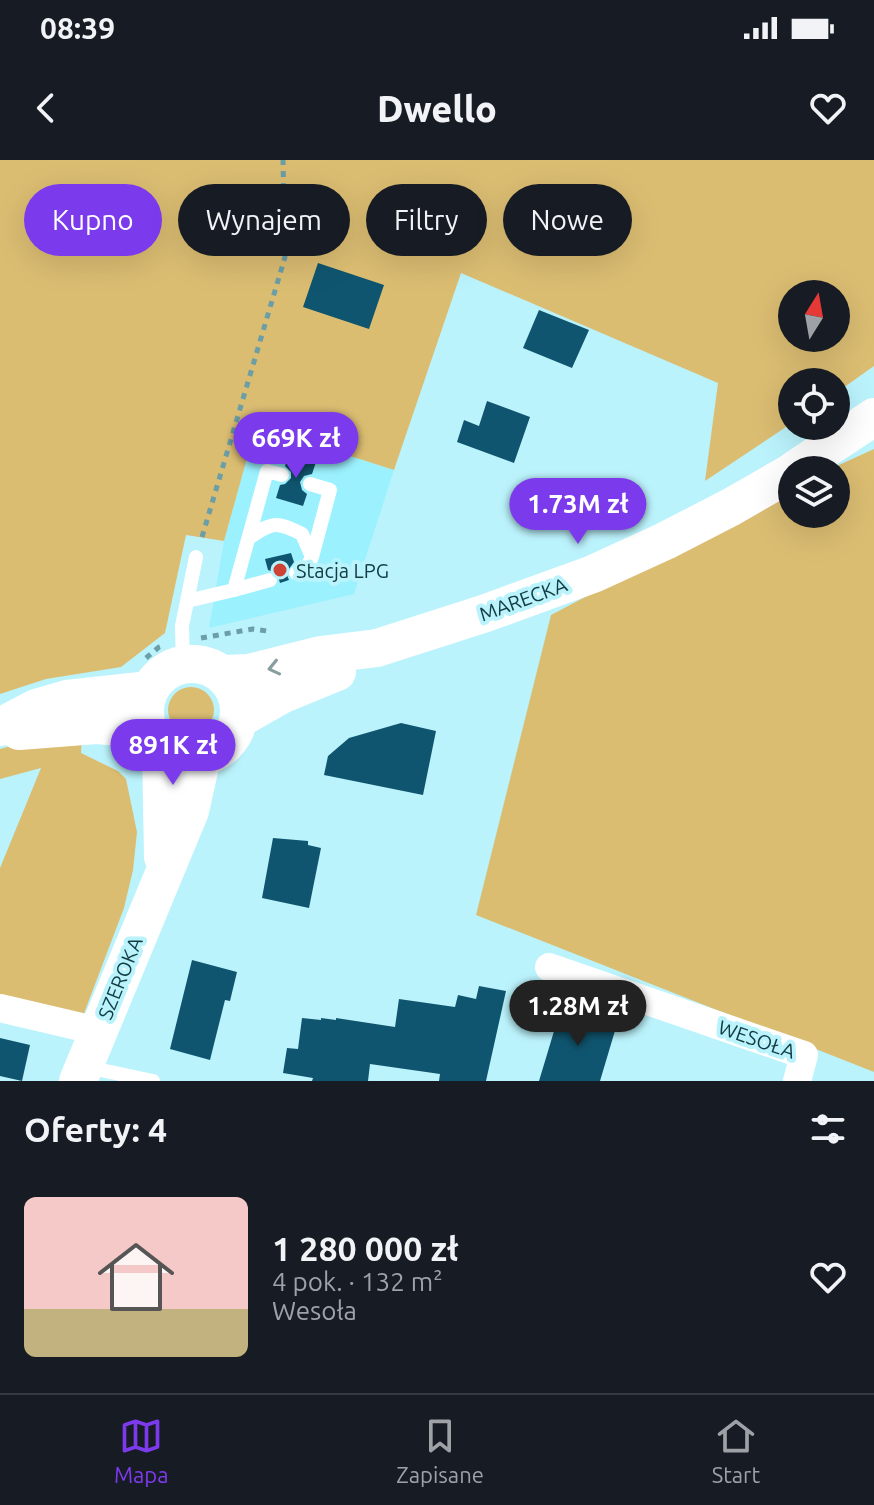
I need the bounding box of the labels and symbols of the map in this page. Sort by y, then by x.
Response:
north arrow [778,280,850,352]
pin: 669K zł [222,412,370,480]
pin: 1.73M zł [495,478,661,546]
place label: Stacja LPG [296,559,389,582]
marker: Stacja LPG [271,561,289,579]
street label: MARECKA [476,572,570,626]
one-way arrow [267,659,281,676]
pin: 891K zł [99,719,247,787]
street label: SZEROKA [93,933,147,1023]
pin: 1.28M zł [495,980,661,1048]
street label: WESOŁA [716,1015,798,1063]

